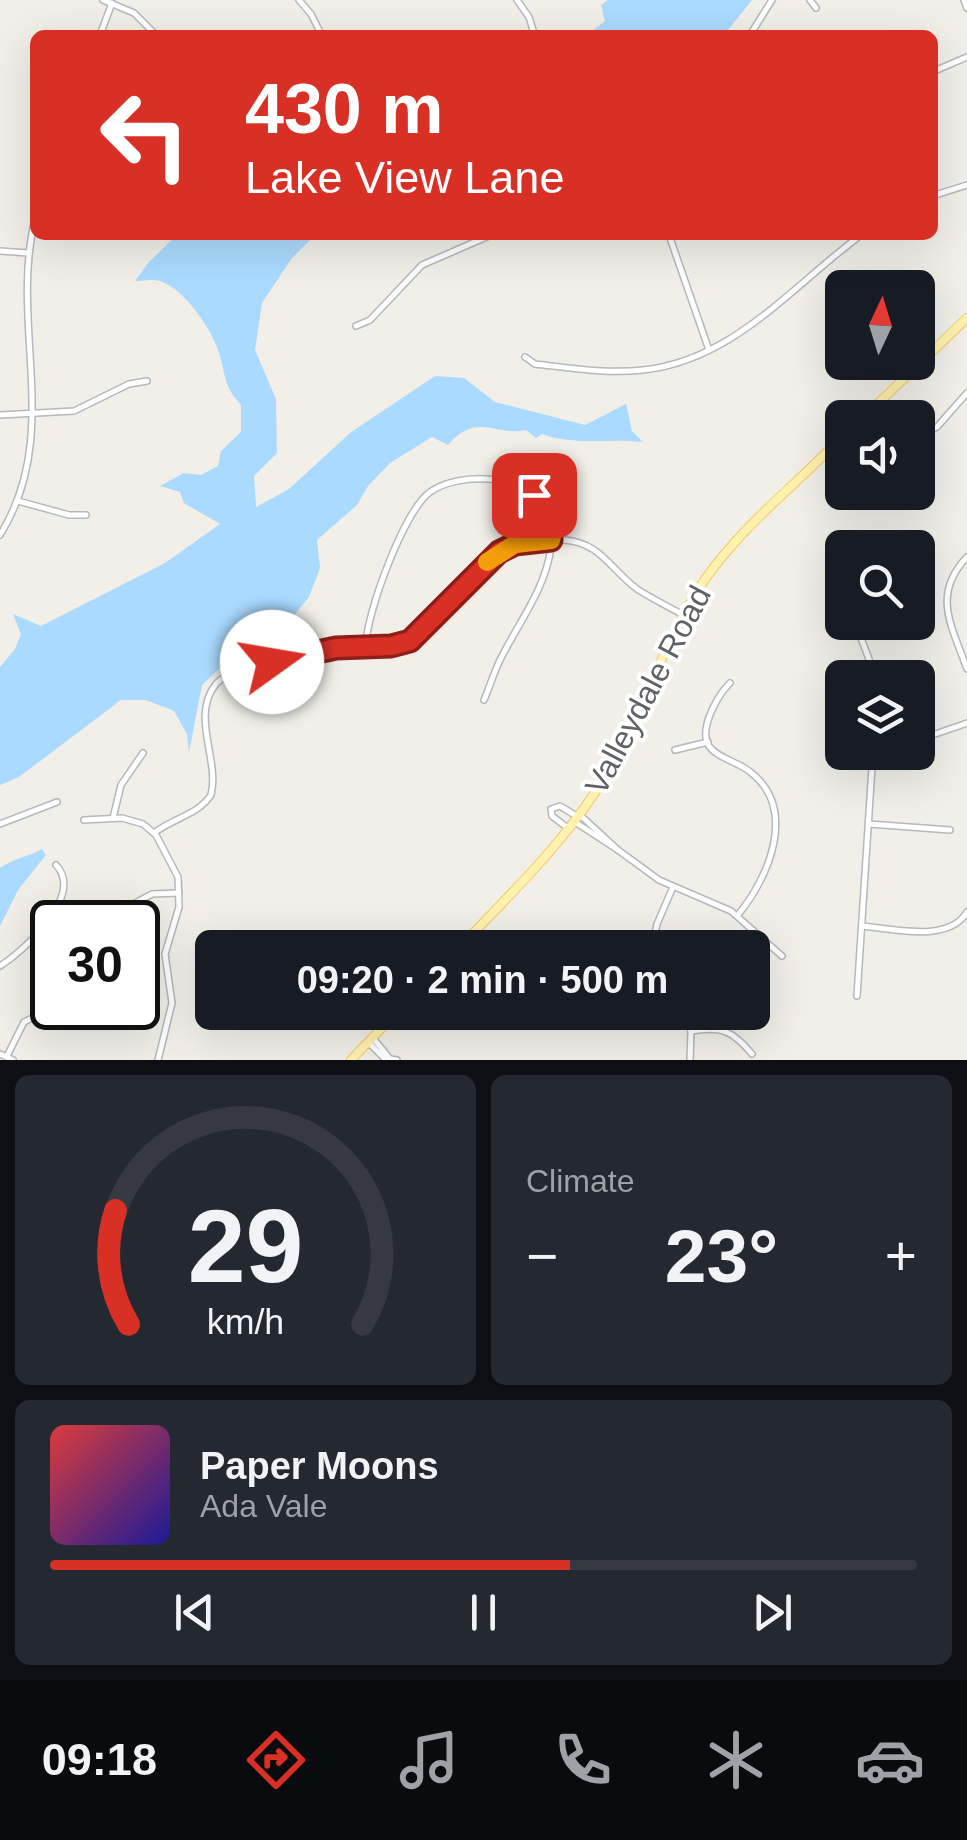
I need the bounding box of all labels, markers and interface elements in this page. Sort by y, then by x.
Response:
icon: left [80,70,210,200]
text: 430 m [245,70,443,148]
text: Lake View Lane [245,152,564,203]
north arrow [825,270,935,380]
map controls [825,270,935,770]
button: sound [825,400,935,510]
pin [492,453,577,538]
icon: arrive [507,468,562,523]
button: search [825,530,935,640]
street label: Valleydale Road [578,580,718,800]
position arrow [220,610,324,714]
button: layers [825,660,935,770]
speed limit sign: 30 [30,900,160,1030]
text: 09:20 · 2 min · 500 m [297,959,668,1001]
text: Climate [526,1163,634,1199]
text: 29 [188,1188,303,1304]
text: 23° [665,1214,778,1298]
text: − [526,1225,558,1287]
text: + [885,1225,917,1287]
text: km/h [207,1302,284,1342]
text: Paper Moons [200,1445,439,1487]
text: Ada Vale [200,1488,328,1524]
icon: previous [167,1585,222,1640]
icon: pause [456,1585,511,1640]
icon: next [745,1585,800,1640]
icon: directions [241,1725,311,1795]
icon: music [394,1725,464,1795]
icon: phone [548,1725,618,1795]
icon: climate [701,1725,771,1795]
icon: car [855,1725,925,1795]
text: 09:18 [42,1734,157,1785]

